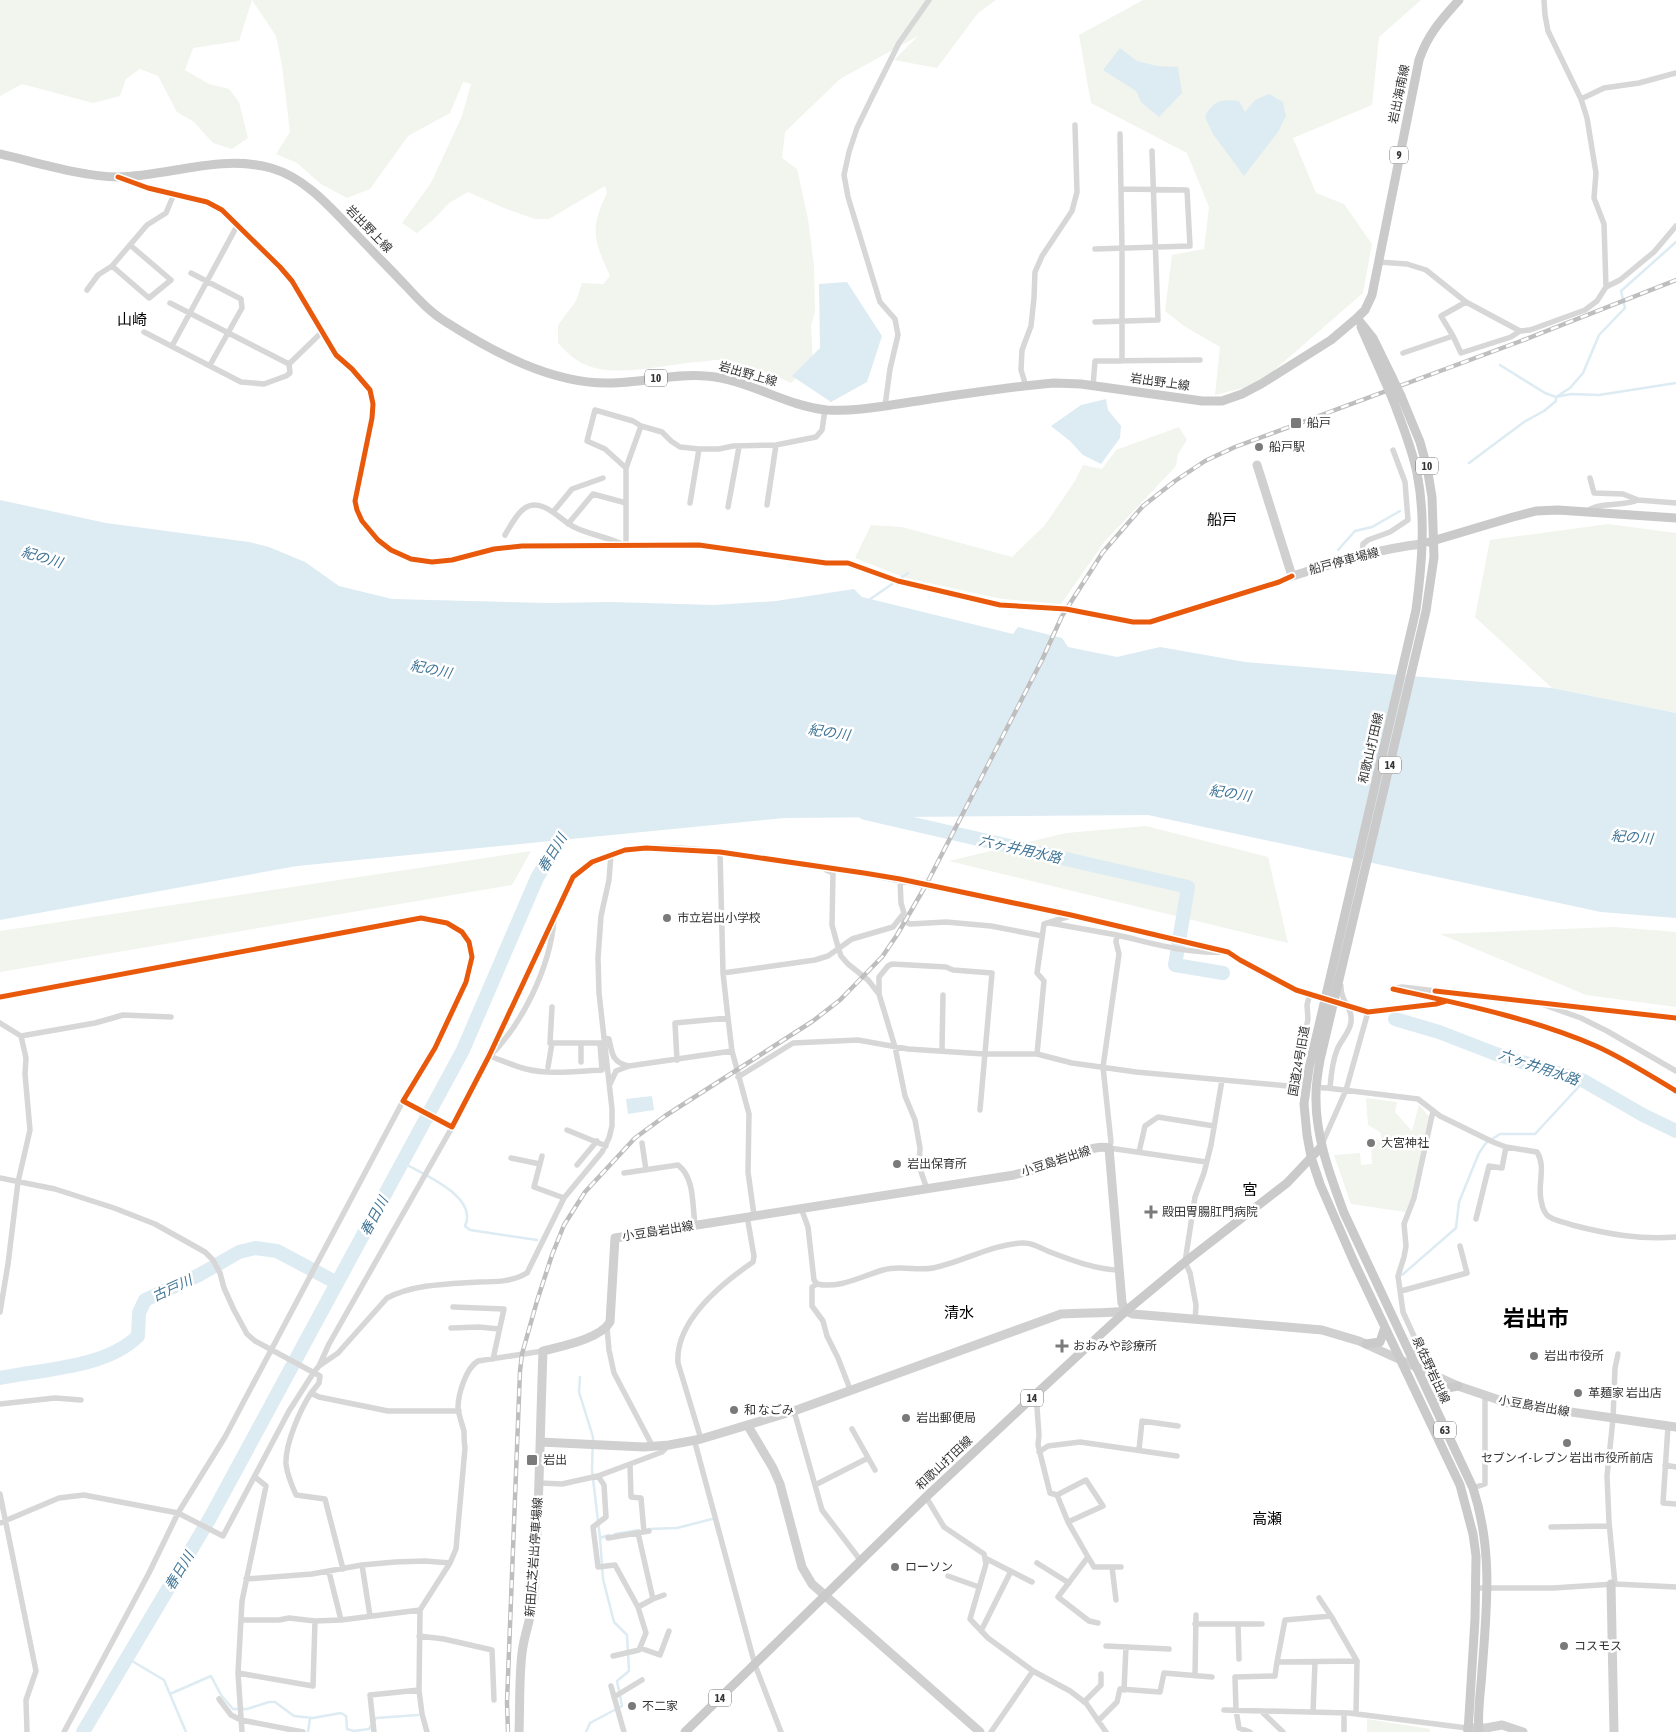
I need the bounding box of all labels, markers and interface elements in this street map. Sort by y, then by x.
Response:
street label: 岩出海南線 [1386,63,1412,125]
road number: 9 [1390,146,1408,164]
street label: 岩出野上線 [343,203,395,255]
district label: 山崎 [117,311,147,328]
street label: 岩出野上線 [717,359,779,389]
road number: 10 [645,369,667,386]
street label: 岩出野上線 [1129,371,1191,393]
marker: 船戸 [1289,416,1303,430]
place label: 船戸 [1307,416,1331,430]
place label: 船戸駅 [1269,440,1305,454]
marker: 船戸駅 [1253,441,1265,453]
road number: 10 [1416,458,1438,474]
district label: 船戸 [1207,511,1237,528]
water label: 紀の川 [20,543,66,571]
street label: 船戸停車場線 [1307,545,1381,577]
water label: 紀の川 [409,657,455,682]
street label: 和歌山打田線 [1356,711,1386,785]
water label: 紀の川 [807,721,853,743]
road number: 14 [1379,756,1401,774]
water label: 紀の川 [1208,782,1254,804]
water label: 紀の川 [1610,827,1656,847]
water label: 春日川 [534,829,571,875]
water label: 六ヶ井用水路 [977,832,1064,866]
place label: 市立岩出小学校 [677,911,761,925]
marker: 市立岩出小学校 [661,912,673,924]
street label: 国道24号旧道 [1286,1025,1312,1097]
water label: 六ヶ井用水路 [1497,1046,1582,1089]
place label: 大宮神社 [1381,1136,1429,1150]
marker: 大宮神社 [1365,1137,1377,1149]
street label: 小豆島岩出線 [1020,1143,1092,1179]
place label: 岩出保育所 [907,1157,967,1171]
marker: 岩出保育所 [891,1158,903,1170]
district label: 宮 [1242,1181,1258,1198]
water label: 春日川 [357,1192,392,1238]
marker: 殿田胃腸肛門病院 [1144,1205,1158,1219]
place label: 殿田胃腸肛門病院 [1162,1205,1258,1219]
street label: 小豆島岩出線 [621,1218,695,1244]
water label: 古戸川 [150,1271,196,1304]
district label: 清水 [944,1304,974,1321]
district label: 岩出市 [1503,1305,1569,1331]
street label: 泉佐野岩出線 [1409,1334,1453,1406]
marker: おおみや診療所 [1055,1339,1069,1353]
place label: おおみや診療所 [1073,1339,1157,1353]
place label: 岩出市役所 [1544,1349,1604,1363]
marker: 岩出市役所 [1528,1350,1540,1362]
place label: 革麺家 岩出店 [1588,1386,1662,1400]
marker: 革麺家 岩出店 [1572,1387,1584,1399]
road number: 14 [1021,1390,1043,1406]
street label: 小豆島岩出線 [1497,1393,1571,1419]
place label: 和 なごみ [744,1403,794,1417]
marker: 和 なごみ [728,1404,740,1416]
place label: 岩出郵便局 [916,1411,976,1425]
marker: 岩出郵便局 [900,1412,912,1424]
road number: 63 [1434,1422,1456,1438]
street label: 和歌山打田線 [913,1433,975,1493]
marker: セブンイ-レブン 岩出市役所前店 [1561,1437,1573,1449]
place label: セブンイ-レブン 岩出市役所前店 [1481,1451,1653,1465]
marker: 岩出 [525,1453,539,1467]
place label: 岩出 [543,1453,567,1467]
street label: 新田広芝岩出停車場線 [523,1497,545,1617]
district label: 高瀬 [1252,1510,1282,1527]
water label: 春日川 [161,1547,198,1593]
place label: ローソン [905,1560,953,1574]
marker: ローソン [889,1561,901,1573]
place label: コスモス [1574,1639,1622,1653]
marker: コスモス [1558,1640,1570,1652]
road number: 14 [709,1690,731,1706]
place label: 不二家 [642,1699,678,1713]
marker: 不二家 [626,1700,638,1712]

